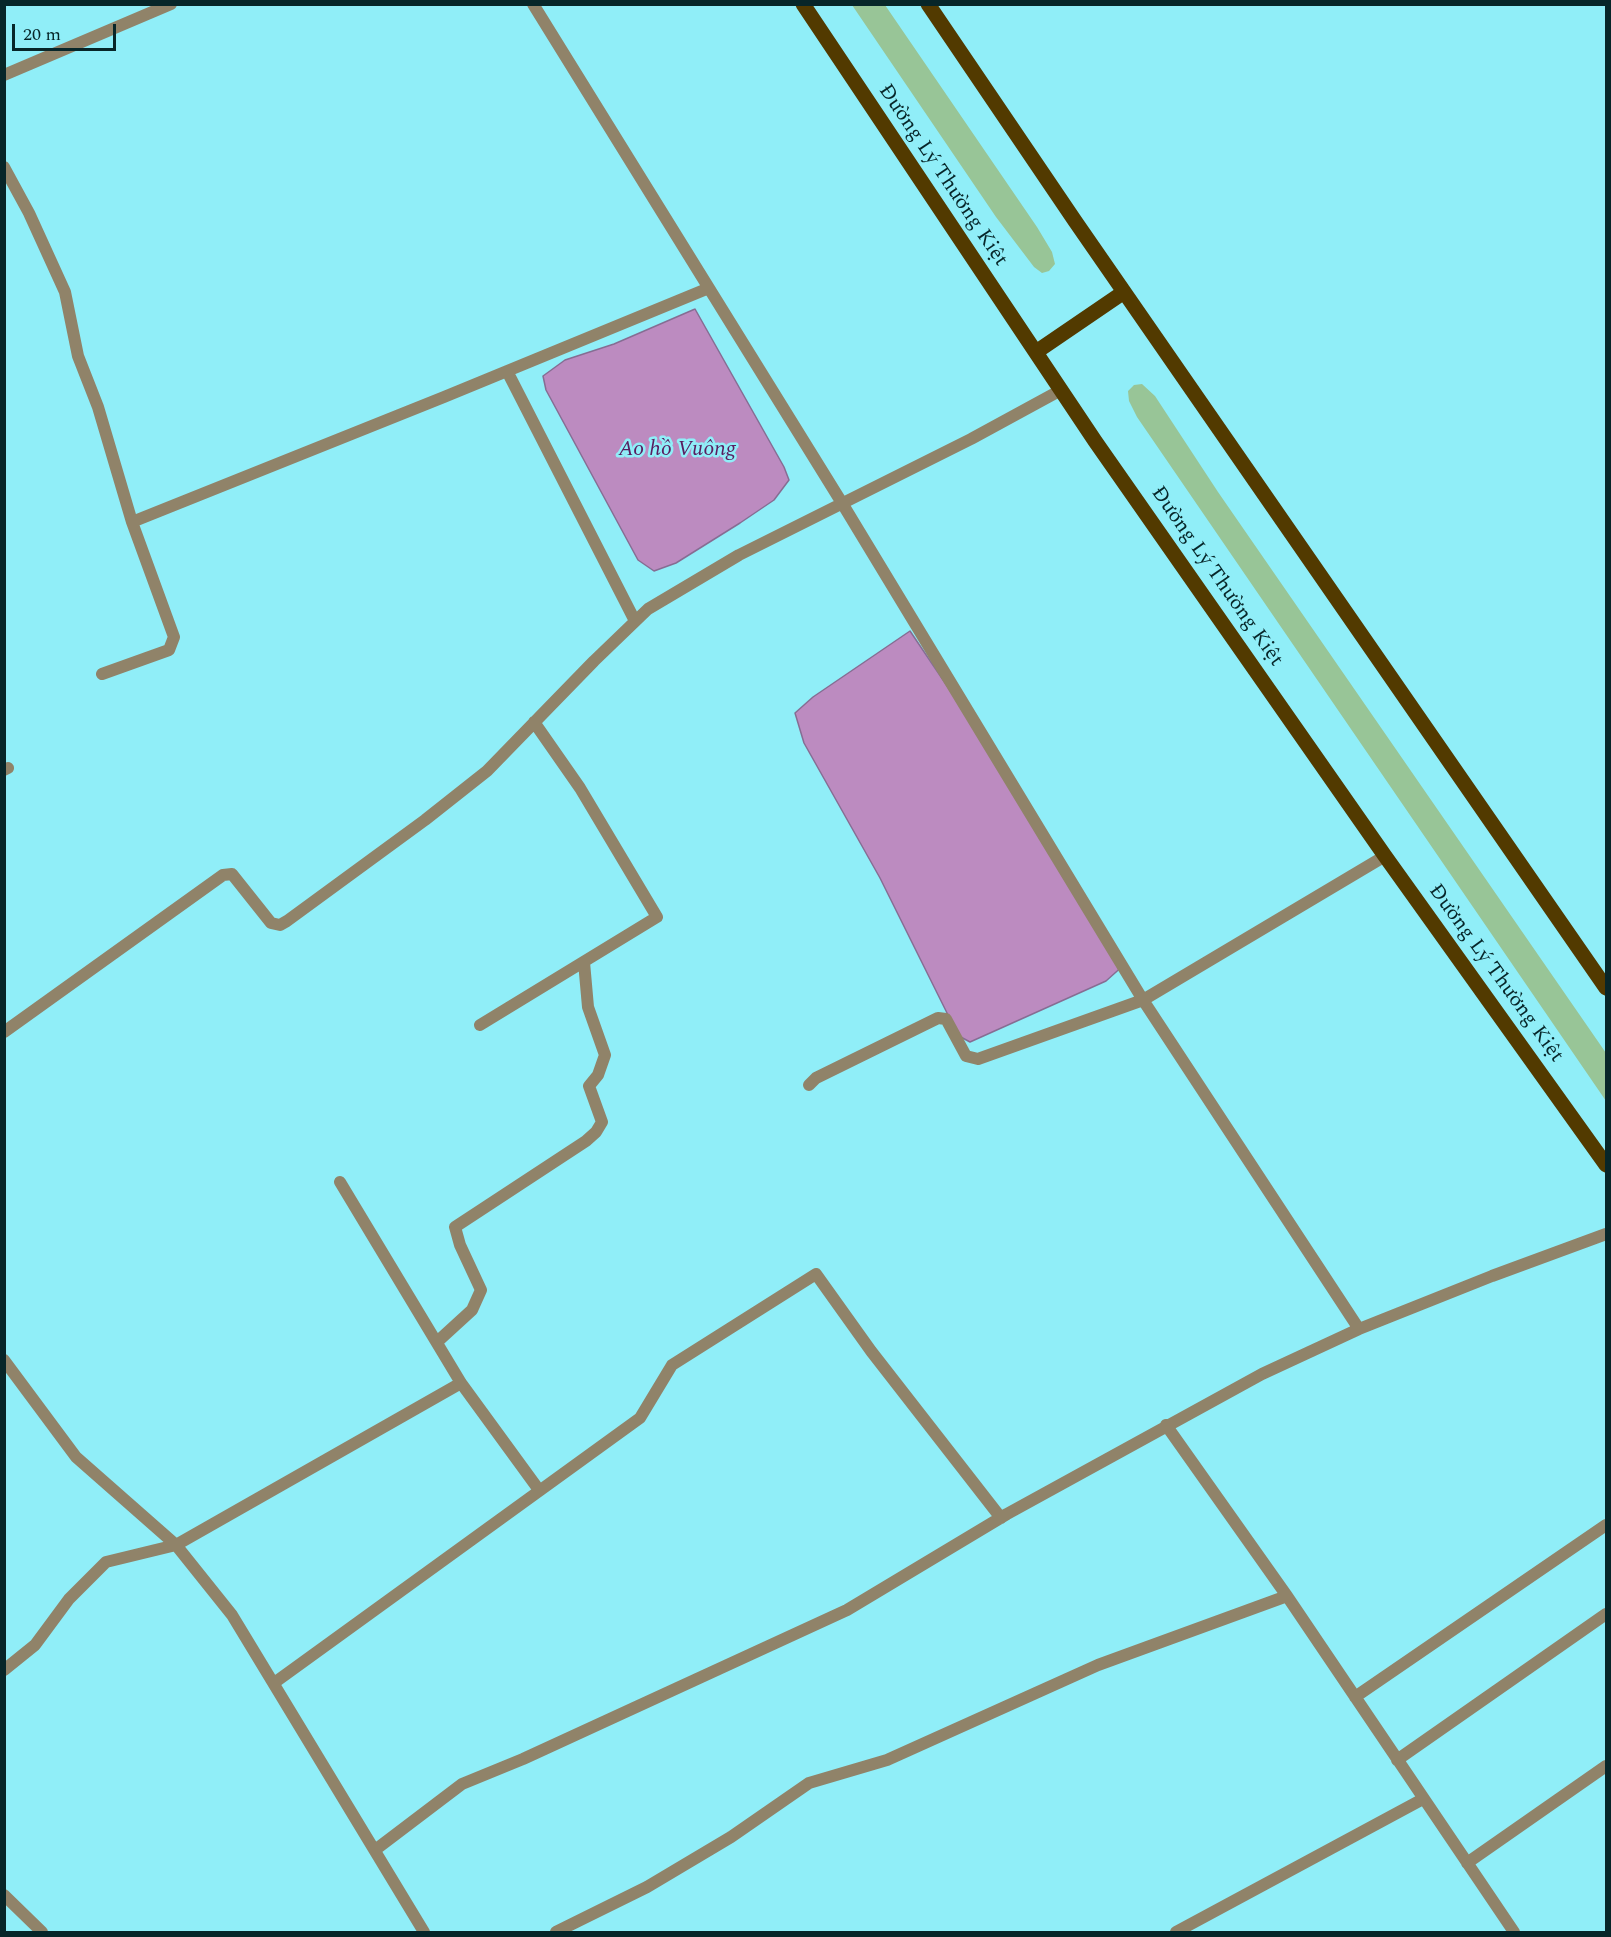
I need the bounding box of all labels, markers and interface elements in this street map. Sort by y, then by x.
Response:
scale bar [15,12,118,50]
text: 20 m [23,21,61,48]
street label: Đường Lý Thường Kiệt [872,80,1012,272]
water label: Ao hồ Vuông [618,438,736,464]
street label: Đường Lý Thường Kiệt [1144,482,1288,672]
street label: Đường Lý Thường Kiệt [1422,880,1568,1068]

